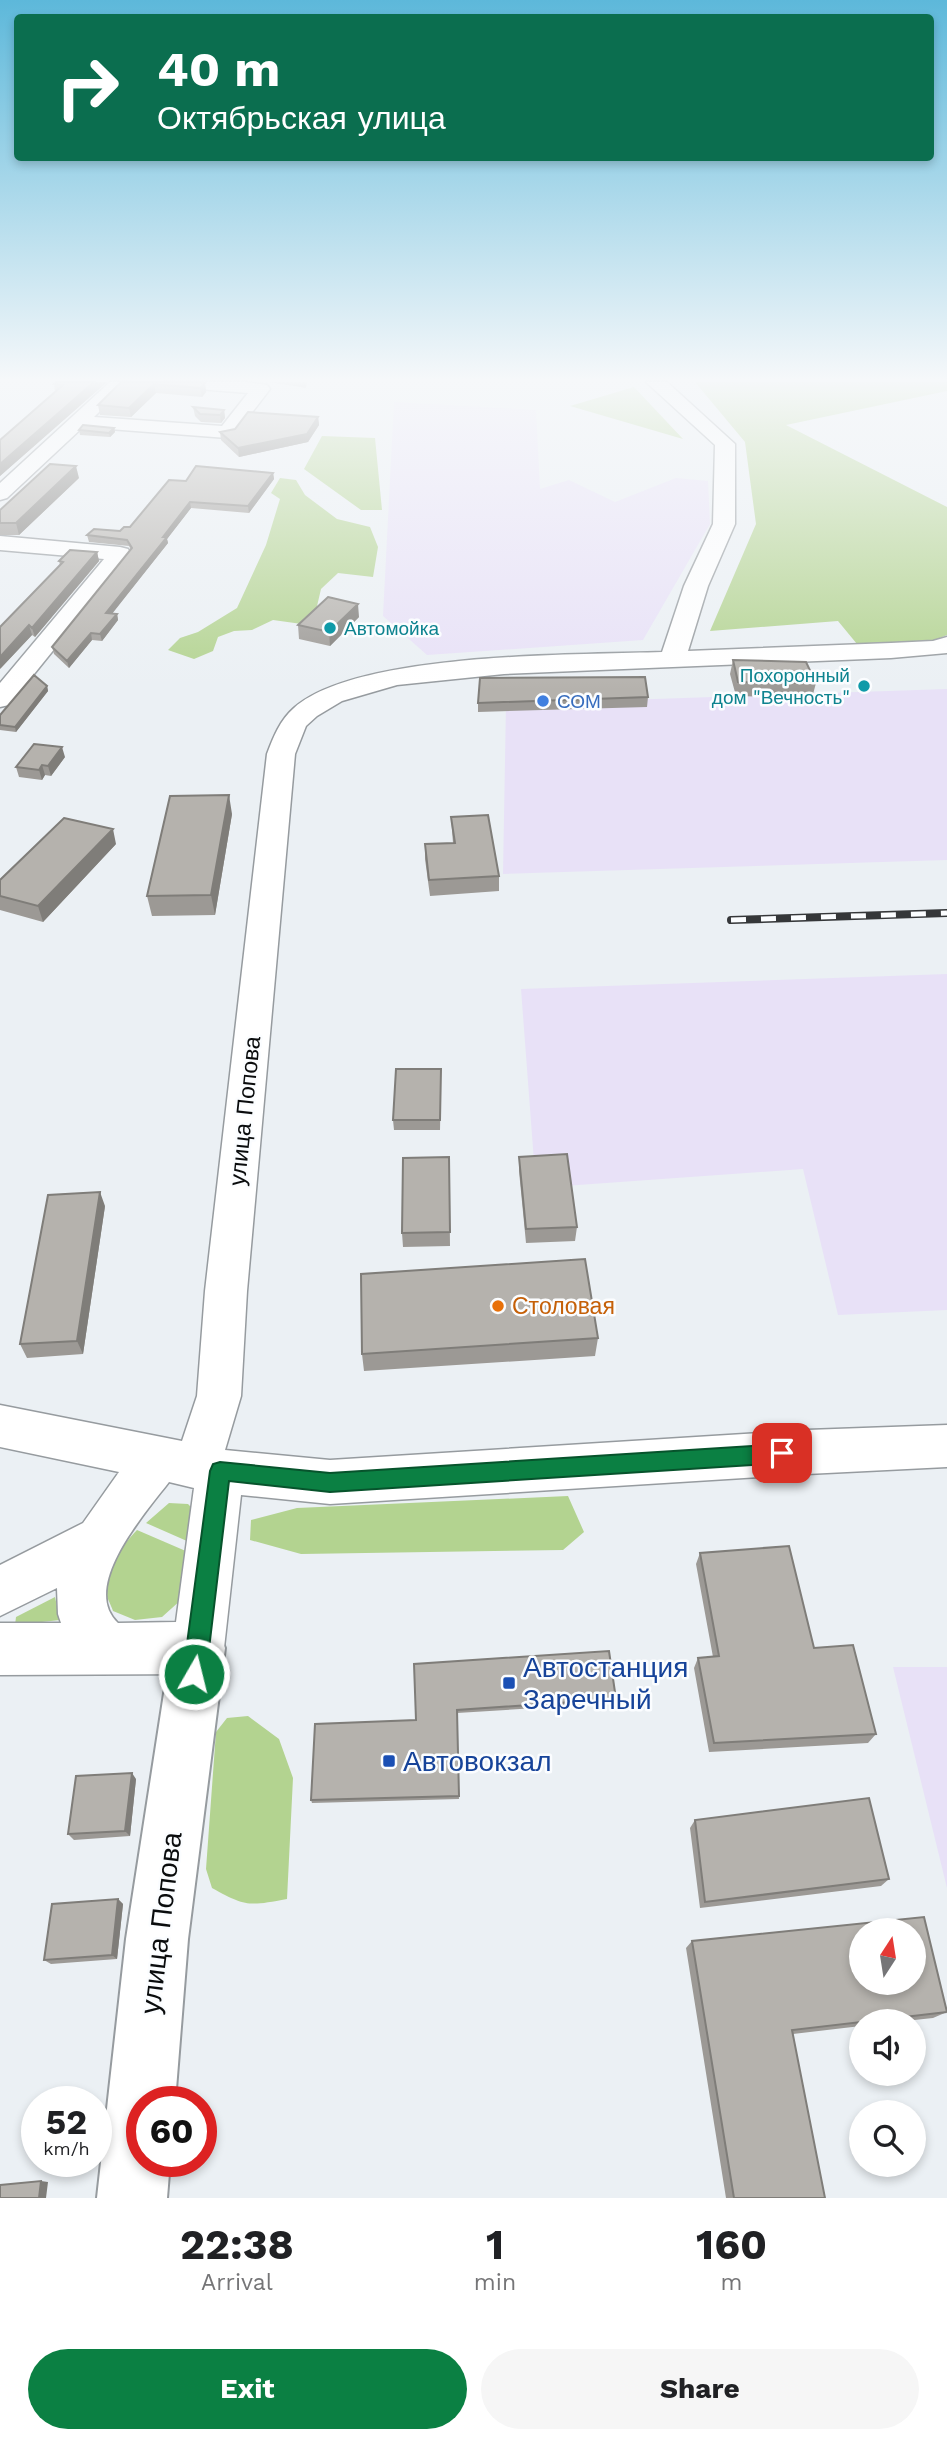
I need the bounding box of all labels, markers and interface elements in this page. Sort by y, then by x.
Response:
text: 40 m [157,40,280,98]
icon: right [42,42,133,133]
text: Октябрьская улица [157,99,446,137]
place label: Автомойка [344,617,439,640]
marker: Автомойка [322,620,338,636]
place label: Похоронный дом "Вечность" [712,664,850,709]
marker: Похоронный дом "Вечность" [856,678,872,694]
place label: СОМ [557,690,601,713]
marker: СОМ [535,693,551,709]
street label: улица Попова [224,1035,266,1187]
place label: Столовая [512,1293,615,1320]
marker: Столовая [490,1298,506,1314]
pin [752,1423,812,1483]
icon: arrive [763,1434,801,1472]
position arrow [157,1637,231,1711]
place label: Автостанция Заречный [523,1651,688,1716]
marker: Автостанция Заречный [501,1675,517,1691]
place label: Автовокзал [403,1745,551,1778]
marker: Автовокзал [381,1753,397,1769]
street label: улица Попова [133,1830,189,2016]
north arrow [849,1918,926,1995]
map controls [849,1918,926,2177]
button: sound [849,2009,926,2086]
speed limit sign: 60 [126,2086,217,2177]
button: search [849,2100,926,2177]
text: 52 [46,2101,87,2143]
text: km/h [43,2138,90,2159]
text: 22:38 [180,2220,294,2269]
text: 1 [486,2220,504,2269]
text: 160 [696,2220,767,2269]
text: Arrival [201,2269,273,2296]
text: min [474,2269,516,2296]
text: m [721,2269,743,2296]
button: Exit [28,2349,467,2429]
button: Share [481,2349,919,2429]

